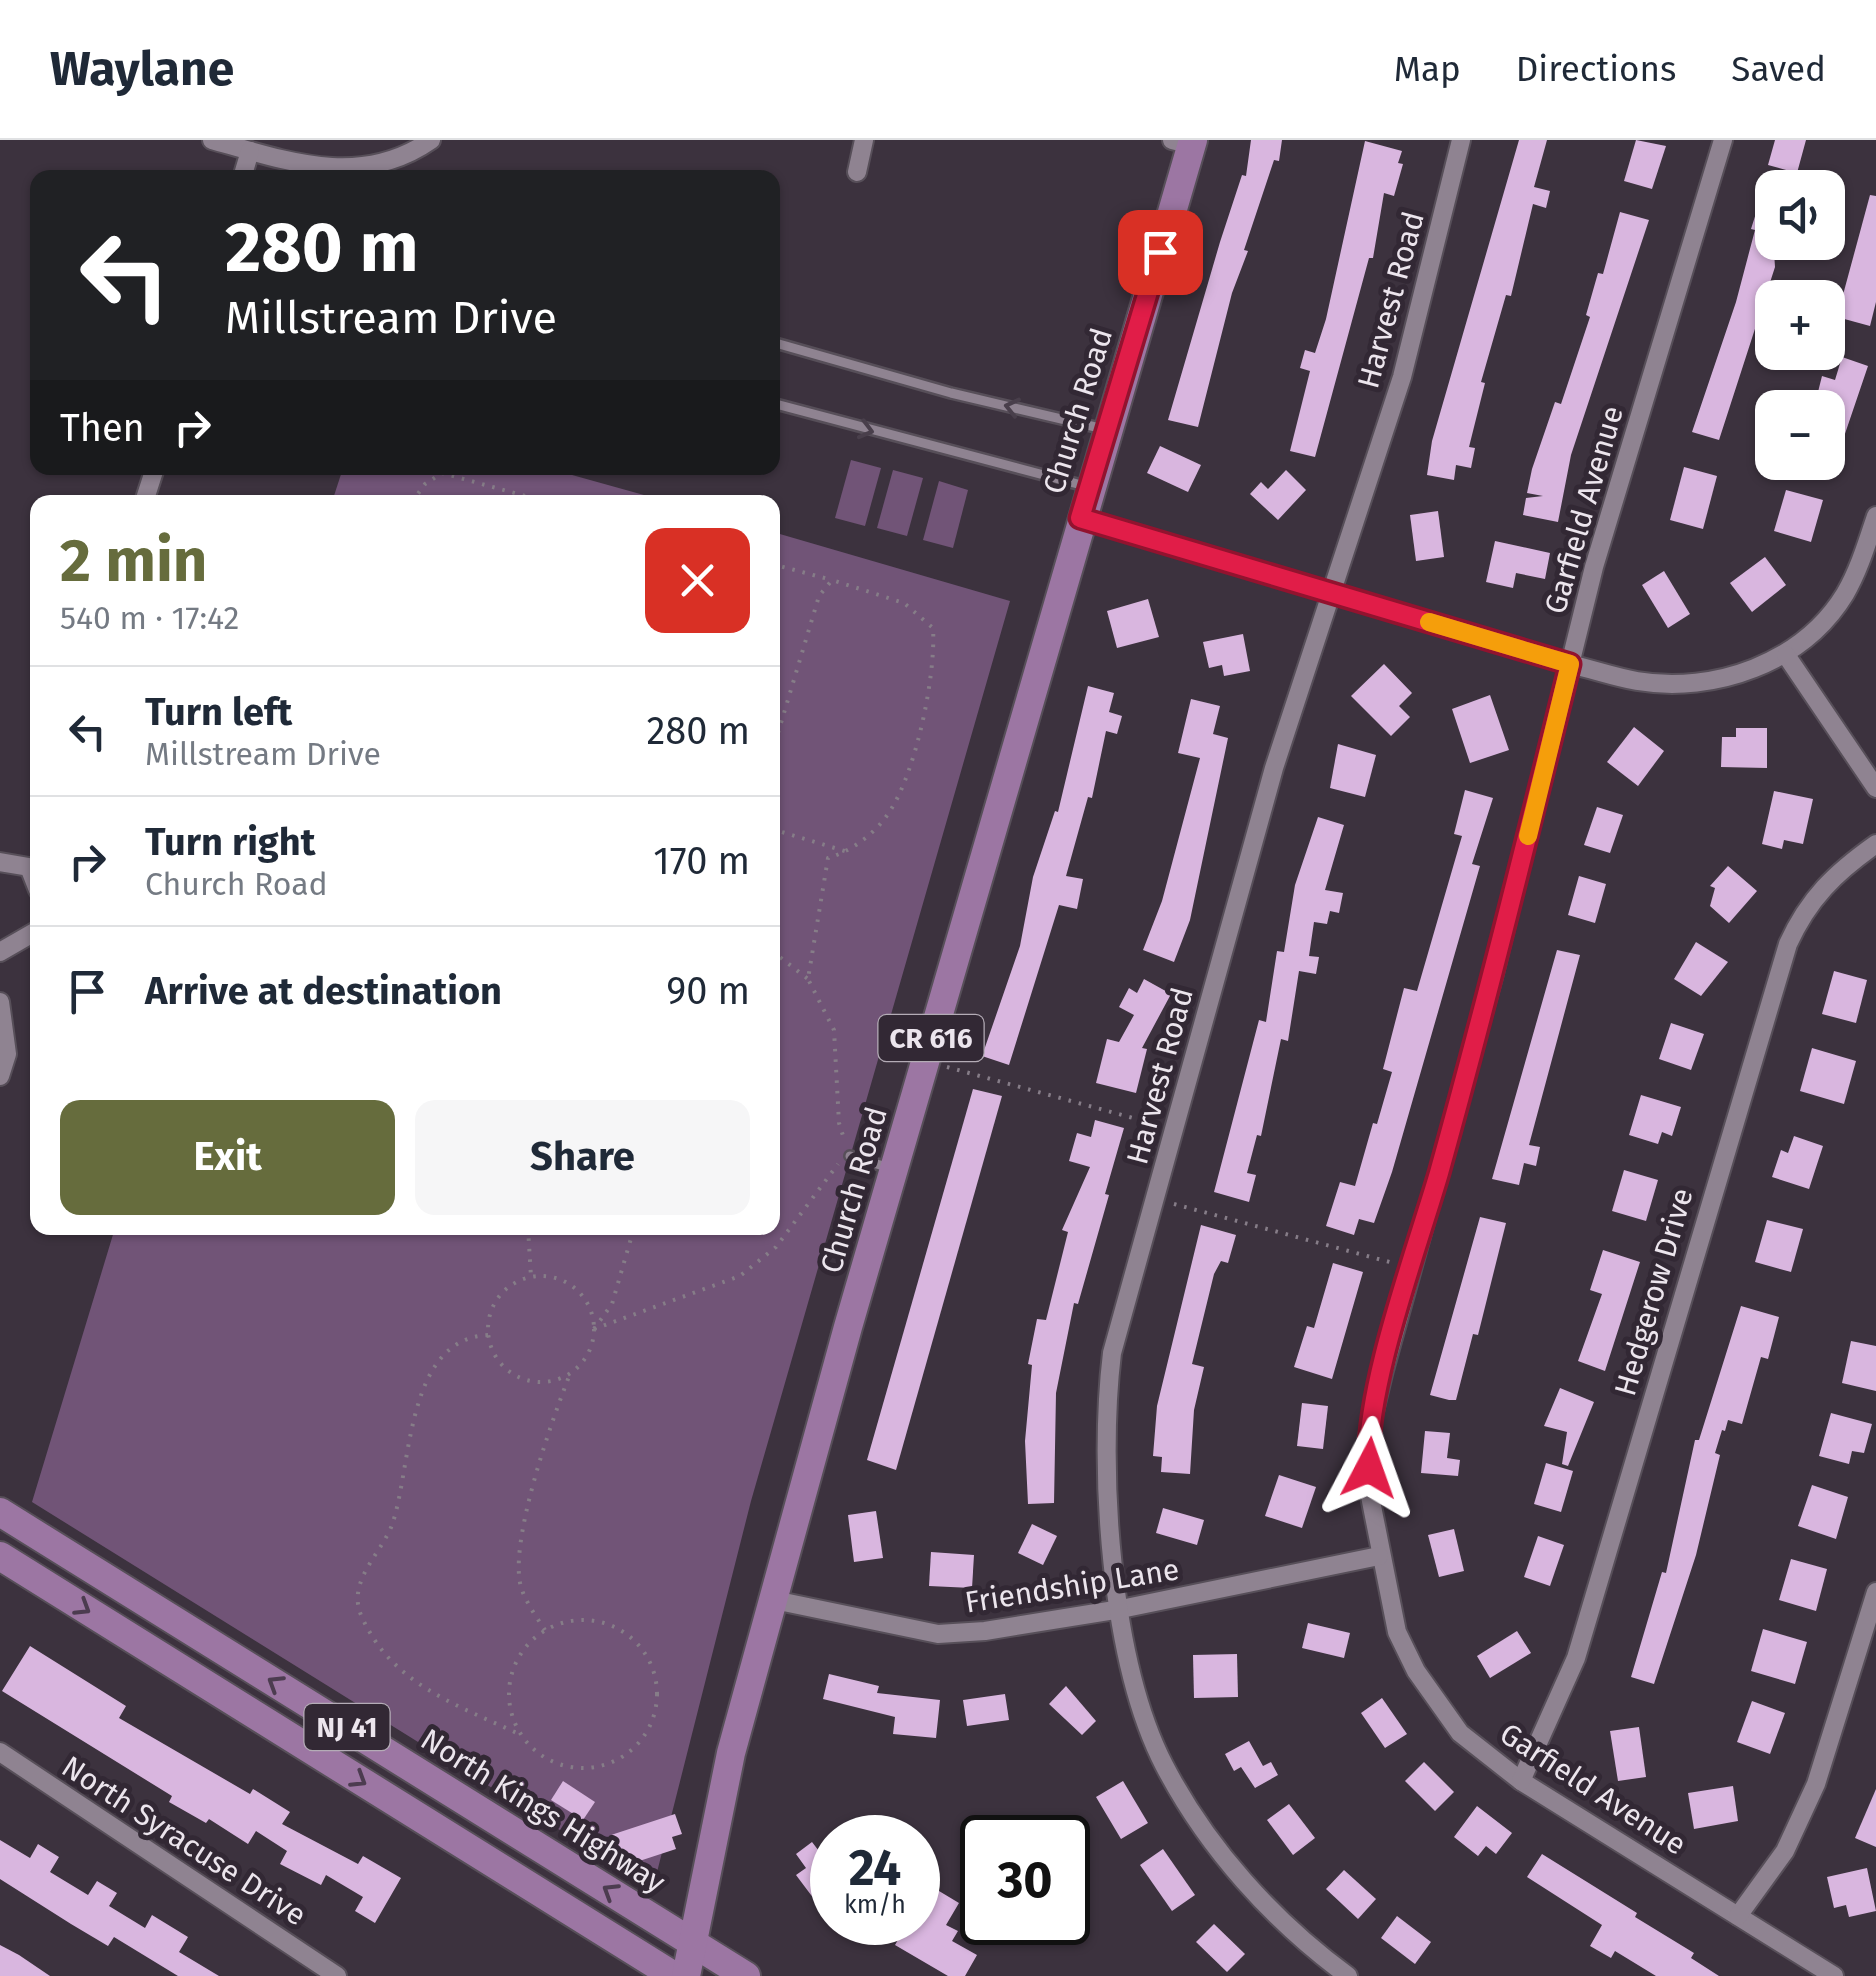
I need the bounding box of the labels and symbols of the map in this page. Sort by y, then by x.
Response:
street label: Harvest Road [1350,208,1432,392]
pin [1118,210,1203,295]
street label: Church Road [1036,324,1120,498]
one-way arrow [1004,398,1021,419]
street label: Garfield Avenue [1537,402,1631,618]
one-way arrow [857,418,874,439]
street label: Harvest Road [1119,984,1201,1168]
road number: CR 616 [878,1015,984,1061]
street label: Church Road [813,1103,895,1277]
street label: Hedgerow Drive [1607,1184,1701,1400]
position arrow [1317,1416,1421,1520]
street label: Friendship Lane [962,1551,1182,1621]
one-way arrow [72,1595,90,1614]
one-way arrow [268,1676,286,1695]
road number: NJ 41 [304,1704,390,1750]
street label: Garfield Avenue [1493,1715,1693,1863]
street label: North Kings Highway [414,1721,672,1901]
street label: North Syracuse Drive [55,1749,313,1933]
one-way arrow [348,1767,366,1786]
speed limit sign: 30 [960,1815,1090,1945]
one-way arrow [603,1885,621,1904]

